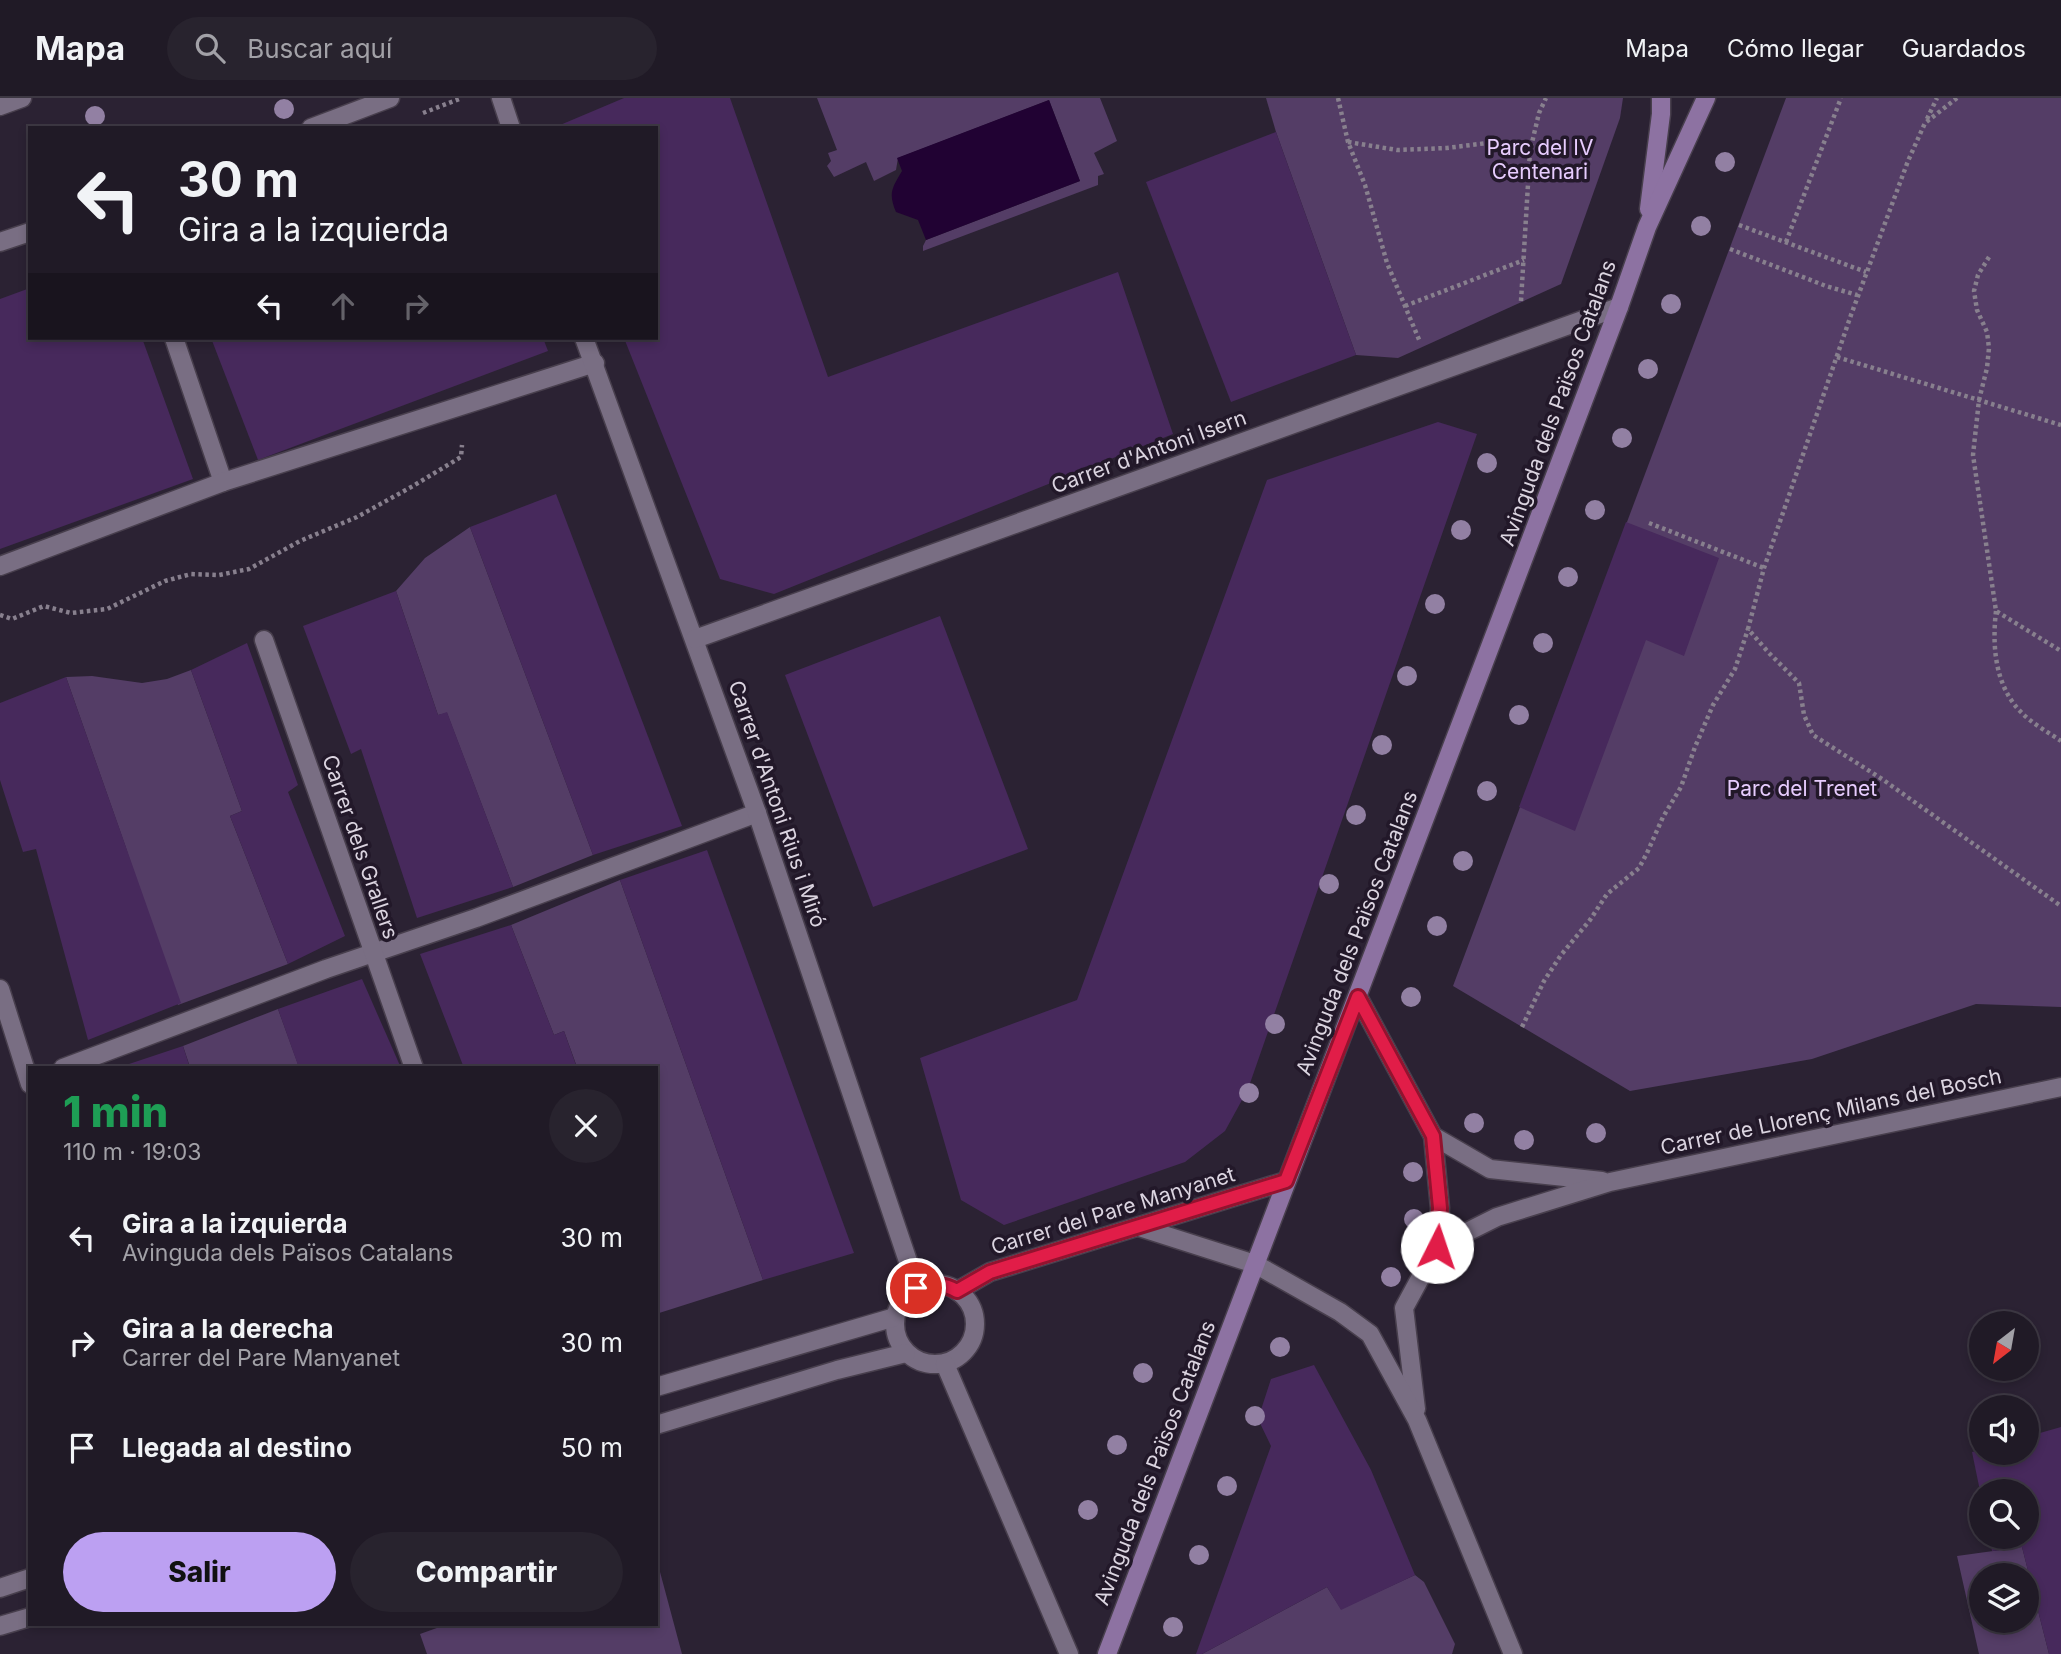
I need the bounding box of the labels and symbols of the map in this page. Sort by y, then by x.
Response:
park label: Parc del IV Centenari [1487,135,1593,184]
street label: Avinguda dels Països Catalans [1494,256,1621,549]
street label: Carrer d'Antoni Isern [1048,405,1250,498]
street label: Carrer d'Antoni Rius i Miró [723,677,831,930]
street label: Carrer dels Grallers [317,752,404,942]
park label: Parc del Trenet [1727,776,1877,801]
street label: Avinguda dels Països Catalans [1291,787,1422,1079]
street label: Carrer de Llorenç Milans del Bosch [1658,1063,2004,1160]
street label: Carrer del Pare Manyanet [988,1161,1238,1260]
position arrow [1400,1210,1474,1284]
pin [886,1258,946,1318]
north arrow [1969,1311,2039,1381]
street label: Avinguda dels Països Catalans [1089,1317,1220,1609]

